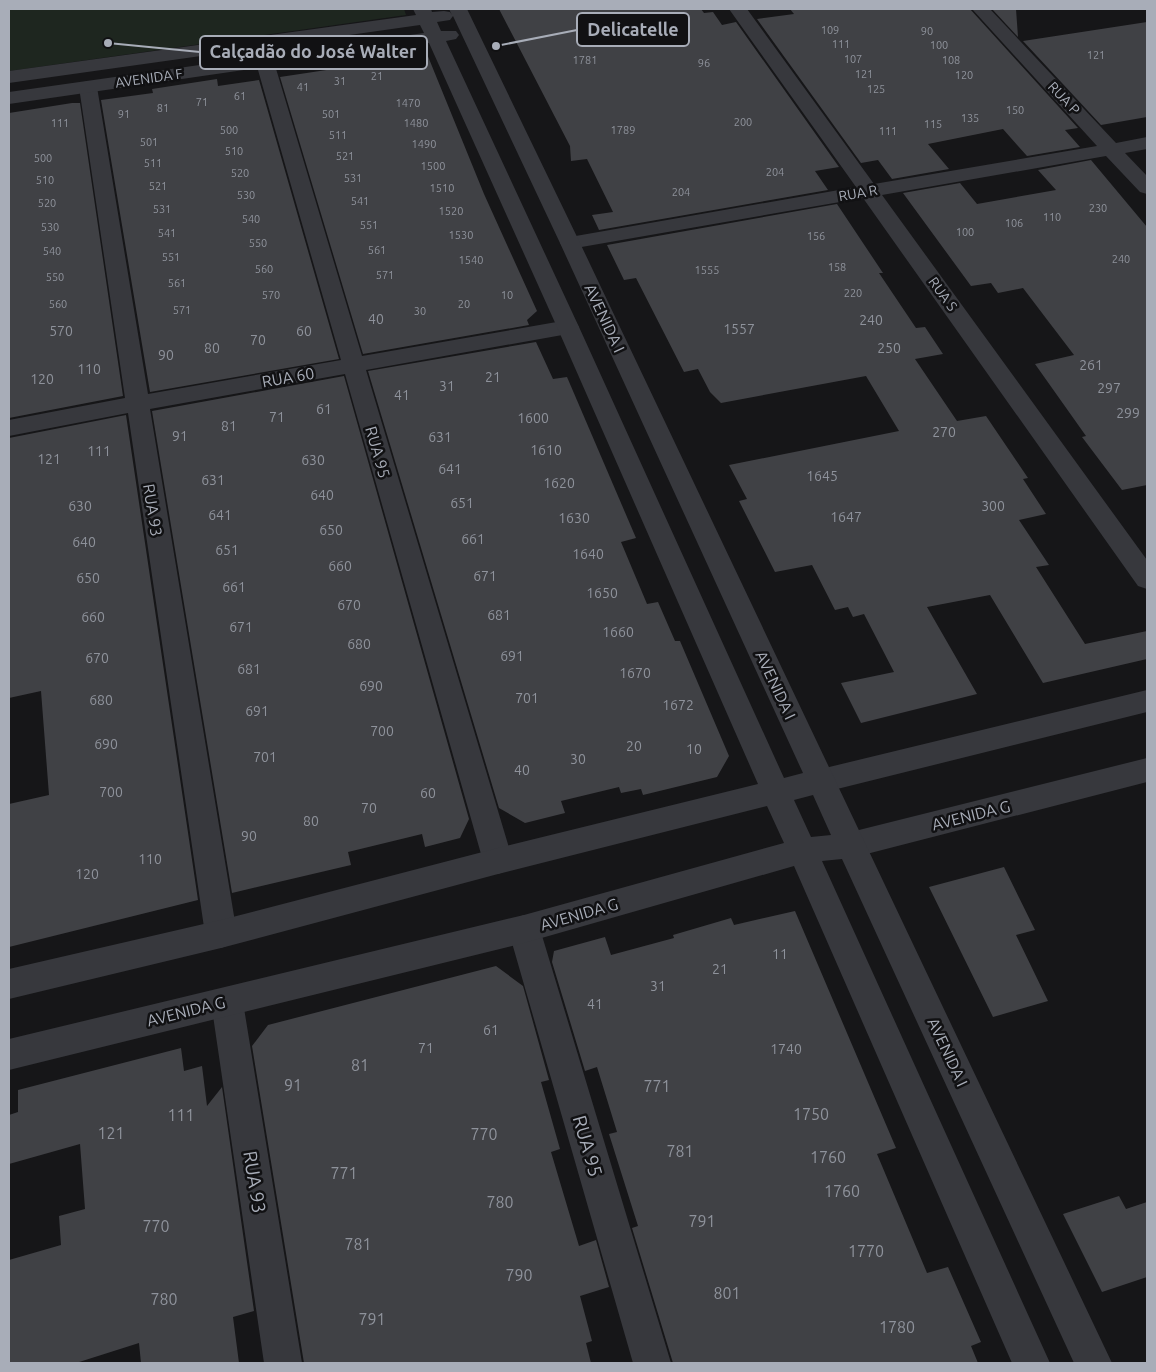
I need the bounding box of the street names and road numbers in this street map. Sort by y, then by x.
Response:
street label: AVENIDA F [114,65,184,91]
street label: RUA P [1045,78,1083,118]
street label: RUA R [837,182,879,204]
street label: RUA S [925,274,961,314]
street label: AVENIDA I [581,281,629,355]
street label: RUA 60 [260,364,316,390]
street label: RUA 95 [362,424,394,480]
street label: RUA 93 [140,482,166,538]
street label: AVENIDA I [752,648,800,722]
street label: AVENIDA G [930,797,1012,833]
street label: AVENIDA G [538,894,620,934]
street label: AVENIDA G [145,993,227,1029]
street label: AVENIDA I [924,1015,972,1089]
street label: RUA 95 [569,1113,607,1179]
street label: RUA 93 [239,1149,271,1215]

